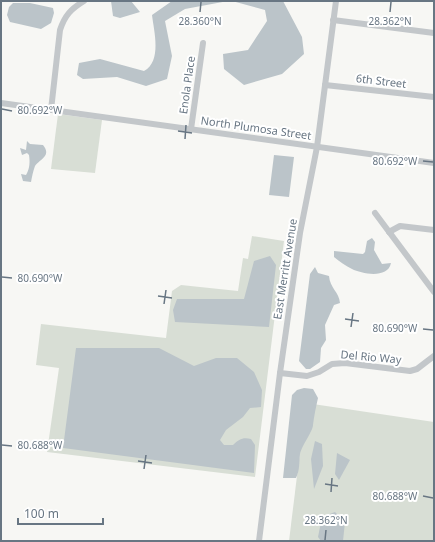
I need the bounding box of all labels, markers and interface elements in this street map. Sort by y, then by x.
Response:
text: 28.360°N [178,14,222,28]
text: 28.362°N [368,14,412,28]
street label: Enola Place [175,55,198,115]
street label: 6th Street [355,70,407,91]
text: 80.692°W [18,103,63,117]
street label: North Plumosa Street [200,112,312,143]
text: 80.692°W [373,154,418,168]
street label: East Merritt Avenue [269,217,300,320]
text: 80.690°W [18,271,63,285]
text: 80.690°W [373,321,418,335]
street label: Del Rio Way [340,346,402,367]
text: 80.688°W [18,438,63,452]
text: 80.688°W [373,489,418,503]
scale bar [18,500,103,526]
text: 100 m [24,505,59,522]
text: 28.362°N [304,513,348,527]

